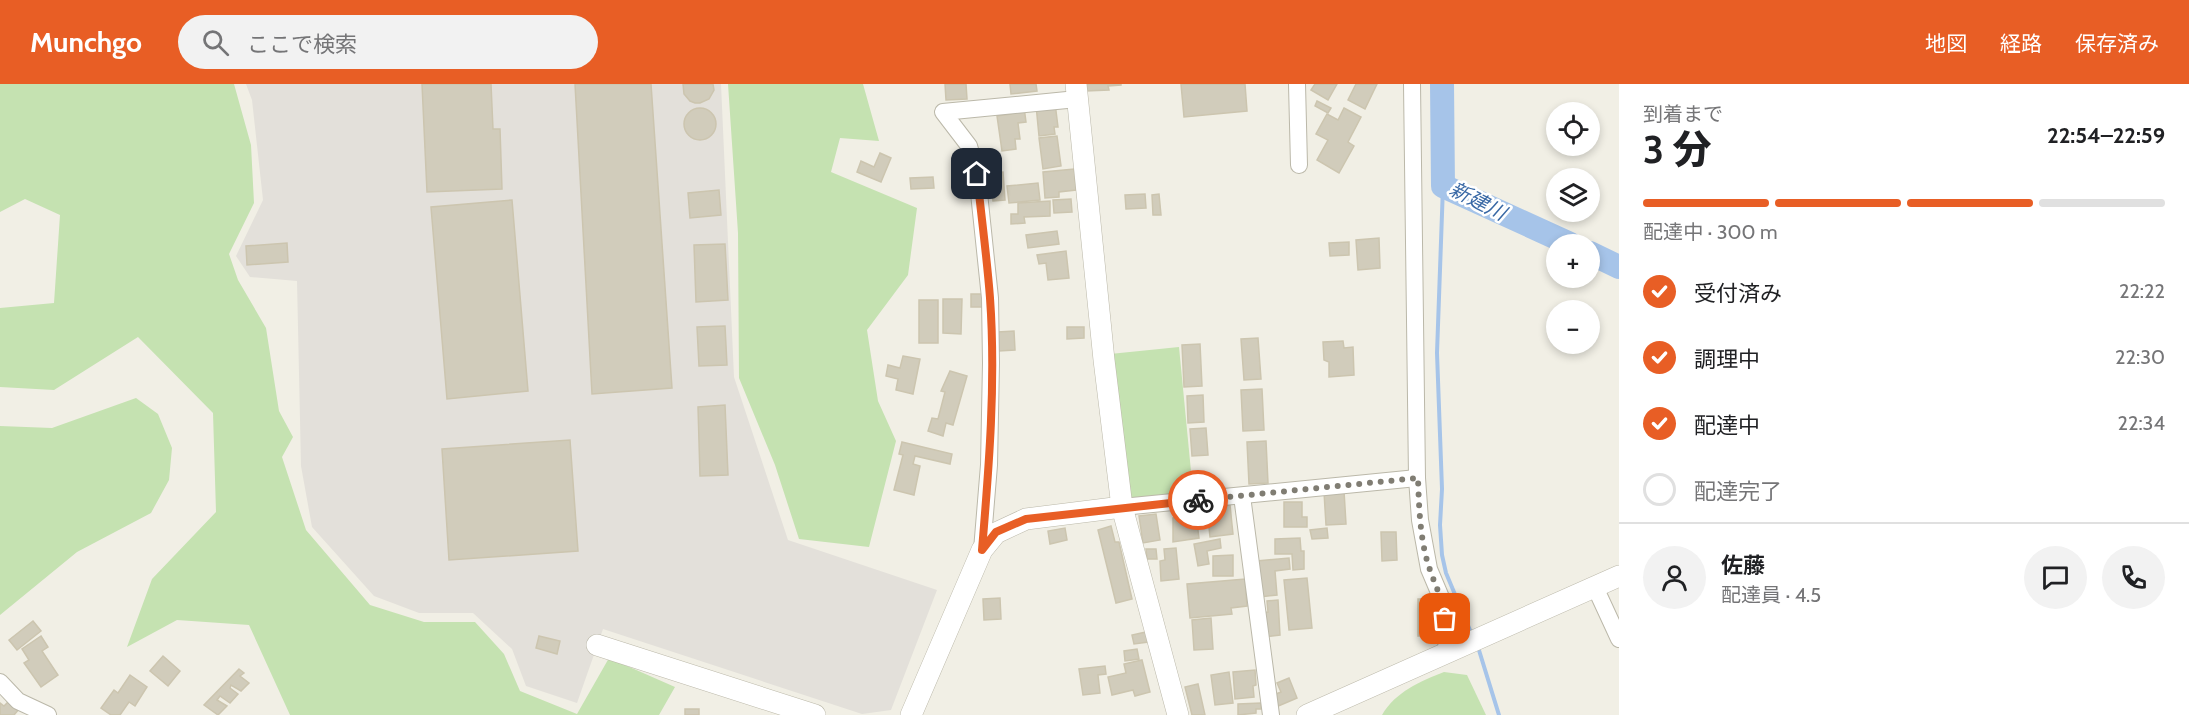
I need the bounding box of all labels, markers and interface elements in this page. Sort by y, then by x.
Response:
search box [178,15,598,69]
text: Munchgo [30,25,142,59]
icon: search [199,26,232,59]
text: ここで検索 [247,31,357,58]
text: 地図 [1925,31,1967,56]
text: 経路 [2000,31,2042,56]
text: 保存済み [2075,31,2159,56]
map controls [1546,102,1600,354]
button: locate [1546,102,1600,156]
text: 到着まで [1643,102,1723,126]
text: 22:54–22:59 [2047,122,2165,149]
text: 3 分 [1643,125,1712,173]
pin [951,148,1002,199]
icon: home [960,157,993,190]
button: layers [1546,168,1600,222]
water label: 新建川 [1446,177,1512,226]
text: 配達中 · 300 m [1643,220,1778,244]
button: + [1546,234,1600,288]
icon: check [1643,275,1676,308]
text: 22:22 [2119,279,2165,303]
text: 受付済み [1694,280,1782,307]
button: − [1546,300,1600,354]
icon: check [1643,341,1676,374]
text: 22:30 [2115,345,2165,369]
text: 調理中 [1694,346,1760,373]
icon: check [1643,407,1676,440]
text: 22:34 [2118,411,2165,435]
text: 配達中 [1694,412,1760,439]
courier [1168,470,1228,530]
text: 配達完了 [1694,478,1782,505]
icon: bike [1182,484,1215,517]
button: person [1643,546,1706,609]
button: chat [2024,546,2087,609]
button: phone [2102,546,2165,609]
text: 佐藤 [1721,552,1765,579]
text: 配達員 · 4.5 [1721,583,1821,607]
pin [1419,593,1470,644]
icon: bag [1428,602,1461,635]

